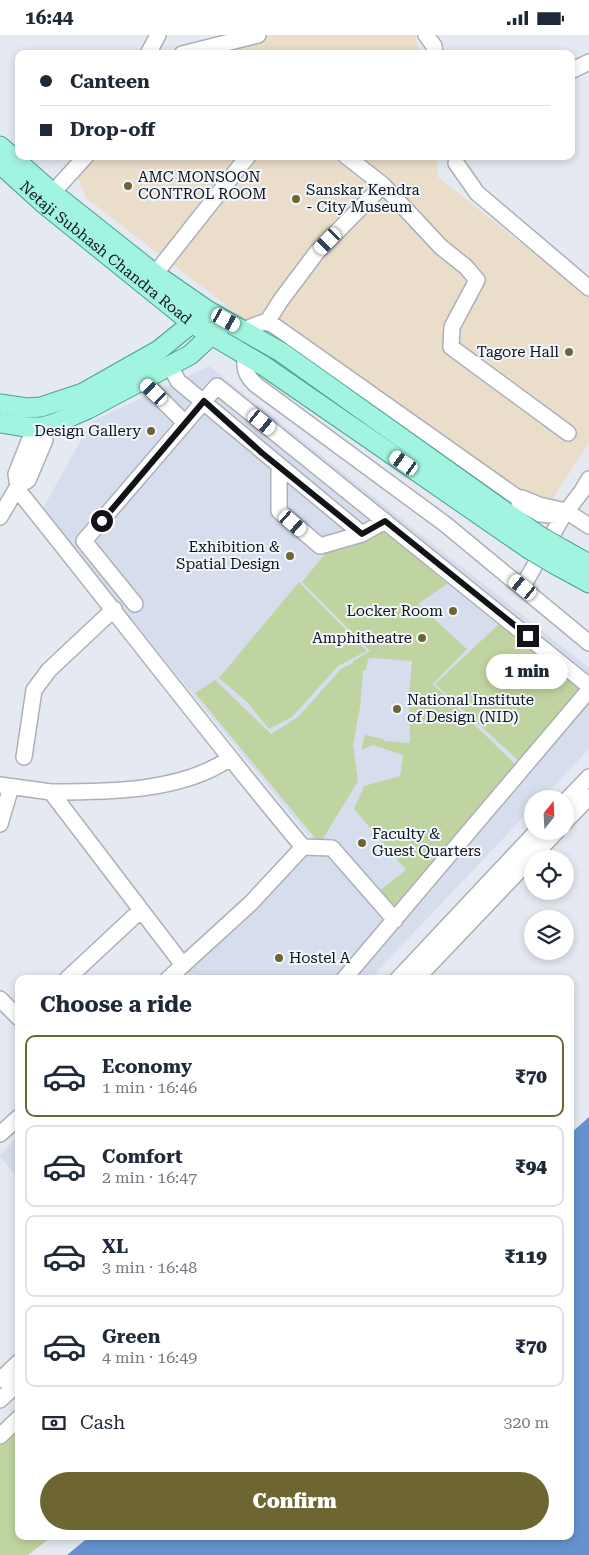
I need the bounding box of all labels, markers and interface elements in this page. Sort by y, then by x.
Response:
text: 16:44 [25,6,74,29]
text: Canteen [70,70,150,93]
text: Drop-off [70,118,155,141]
place label: AMC MONSOON CONTROL ROOM [138,168,267,203]
street label: Netaji Subhash Chandra Road [16,177,195,328]
marker: AMC MONSOON CONTROL ROOM [122,180,134,192]
place label: Sanskar Kendra - City Museum [306,181,420,216]
marker: Sanskar Kendra - City Museum [290,193,302,205]
car [312,225,343,257]
car [209,306,242,334]
place label: Tagore Hall [477,343,559,361]
marker: Tagore Hall [563,346,575,358]
car [137,376,170,408]
car [245,407,278,437]
place label: Design Gallery [34,422,141,440]
marker: Design Gallery [145,425,157,437]
car [387,448,420,478]
car [276,507,309,539]
route start [91,510,113,532]
place label: Exhibition & Spatial Design [176,538,280,573]
marker: Exhibition & Spatial Design [284,550,296,562]
car [506,572,539,602]
place label: Locker Room [346,602,443,620]
marker: Locker Room [447,605,459,617]
route end [517,625,539,647]
place label: Amphitheatre [312,629,412,647]
marker: Amphitheatre [416,632,428,644]
callout: 1 min [487,653,569,689]
text: 1 min [505,662,549,681]
place label: National Institute of Design (NID) [407,691,534,726]
marker: National Institute of Design (NID) [391,703,403,715]
north arrow [524,790,574,840]
map controls [524,790,574,960]
place label: Faculty & Guest Quarters [372,825,481,860]
marker: Faculty & Guest Quarters [356,837,368,849]
button: locate [524,850,574,900]
button: layers [524,910,574,960]
place label: Hostel A [289,949,351,967]
marker: Hostel A [273,952,285,964]
text: Choose a ride [40,992,192,1017]
icon: car [42,1054,87,1099]
text: Economy [102,1055,192,1078]
text: ₹70 [515,1065,547,1088]
text: 1 min · 16:46 [102,1078,197,1097]
icon: car [42,1144,87,1189]
text: Comfort [102,1145,183,1168]
text: ₹94 [515,1155,547,1178]
text: 2 min · 16:47 [102,1168,197,1187]
icon: car [42,1234,87,1279]
text: XL [102,1235,128,1258]
text: ₹119 [504,1245,547,1268]
text: 3 min · 16:48 [102,1258,197,1277]
icon: car [42,1324,87,1369]
text: Green [102,1325,160,1348]
text: ₹70 [515,1335,547,1358]
text: 4 min · 16:49 [102,1348,197,1367]
icon: cash [40,1409,68,1437]
text: Cash [80,1411,125,1434]
text: 320 m [503,1413,549,1432]
button: Confirm [40,1472,549,1530]

